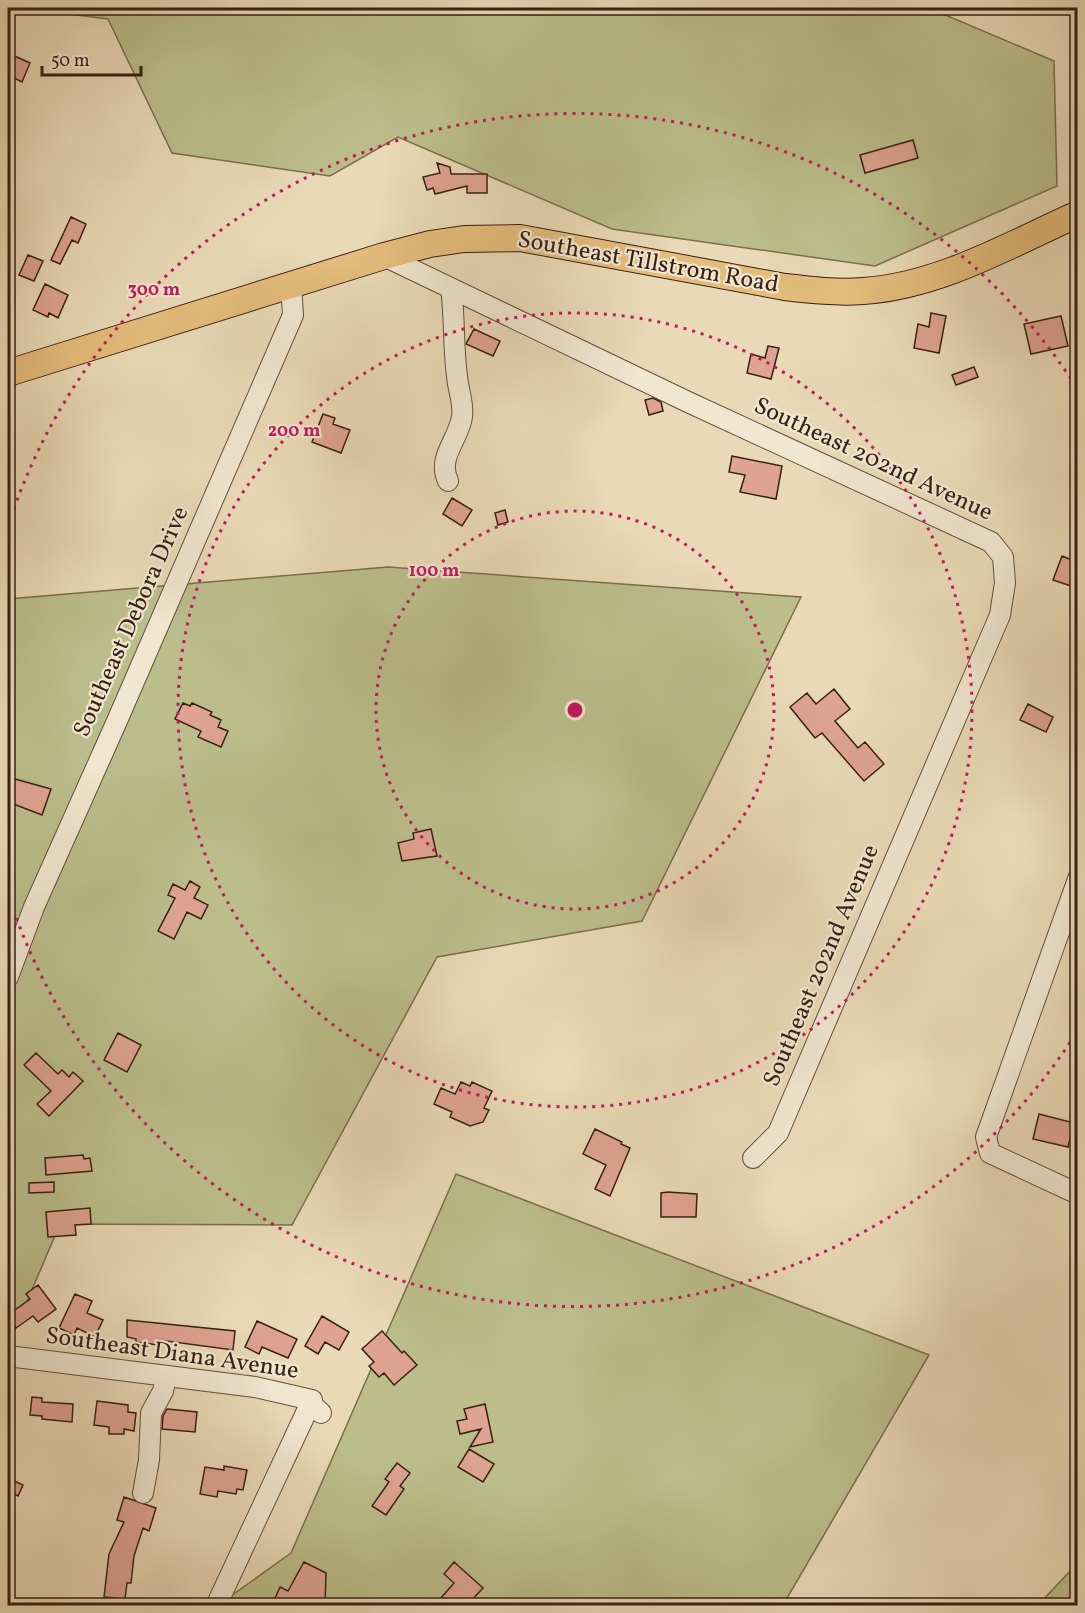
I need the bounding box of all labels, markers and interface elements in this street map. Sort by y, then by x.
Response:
scale bar [42,39,141,77]
text: 50 m [51,49,90,74]
street label: Southeast Tillstrom Road [515,223,781,303]
text: 300 m [128,278,180,303]
street label: Southeast 202nd Avenue [748,390,998,530]
text: 200 m [268,419,320,444]
street label: Southeast Debora Drive [66,501,198,743]
text: 100 m [409,559,459,584]
centre of rings [565,700,585,720]
street label: Southeast 202nd Avenue [756,840,888,1092]
street label: Southeast Diana Avenue [43,1319,301,1389]

